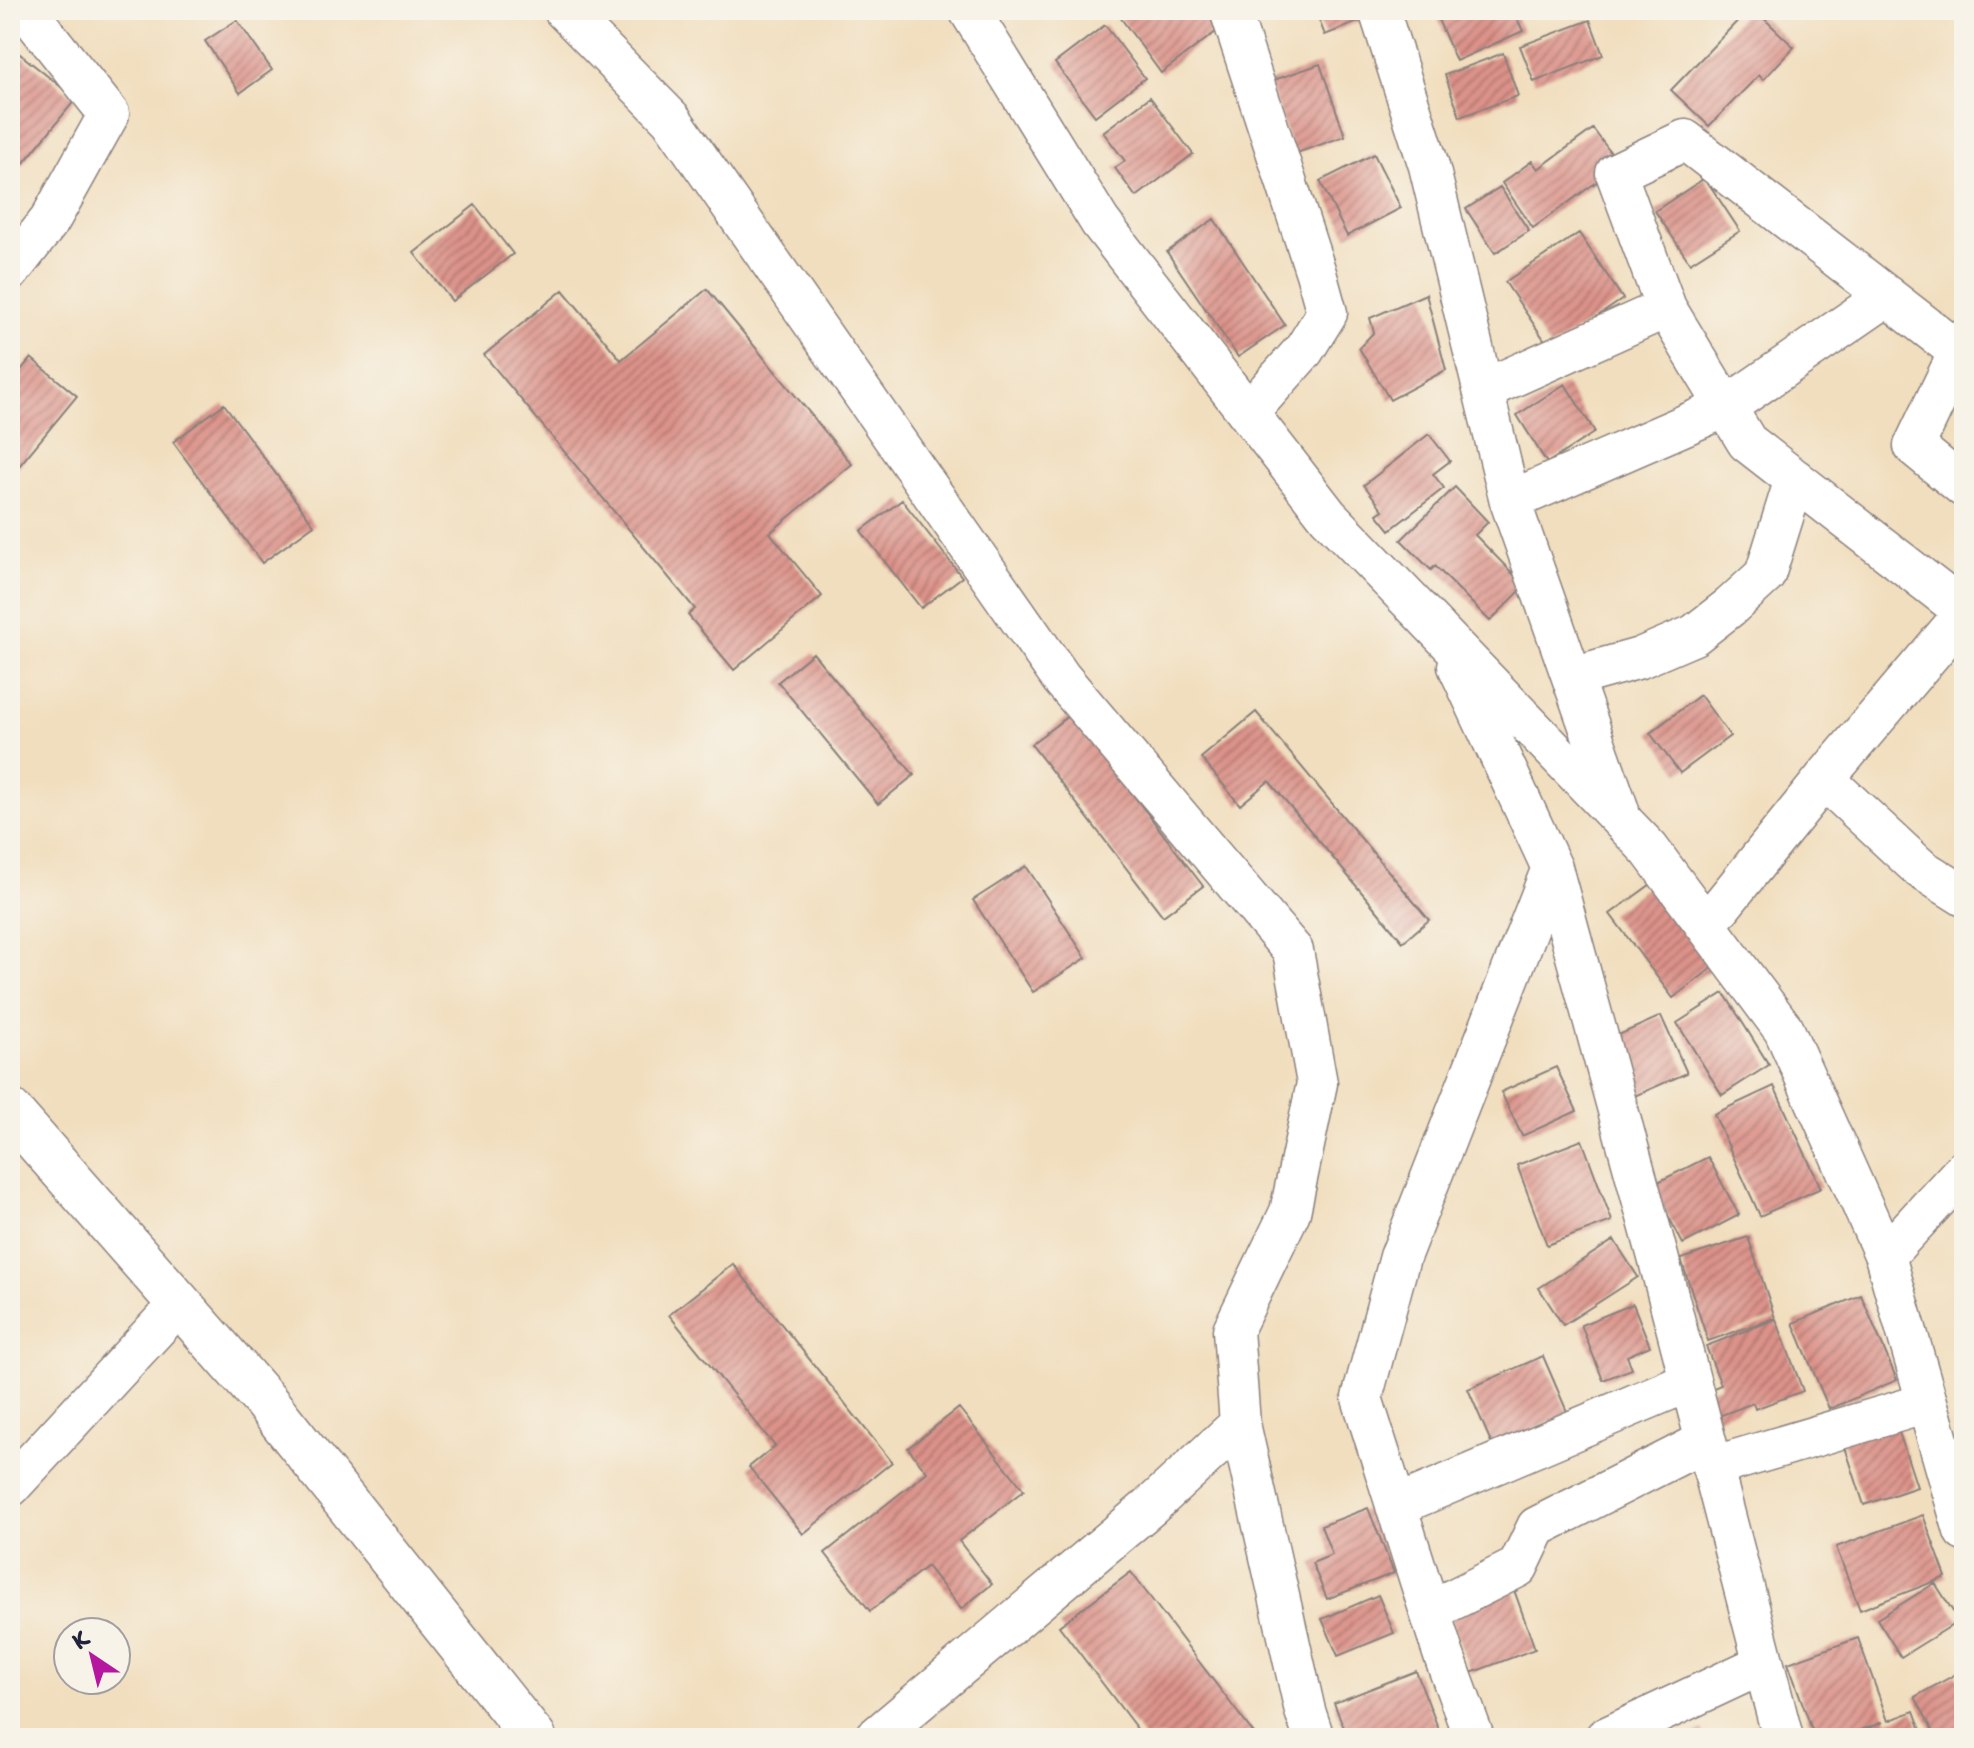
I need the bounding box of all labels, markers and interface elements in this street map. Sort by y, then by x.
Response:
north arrow [52,1616,132,1696]
text: K [66,1624,95,1656]

